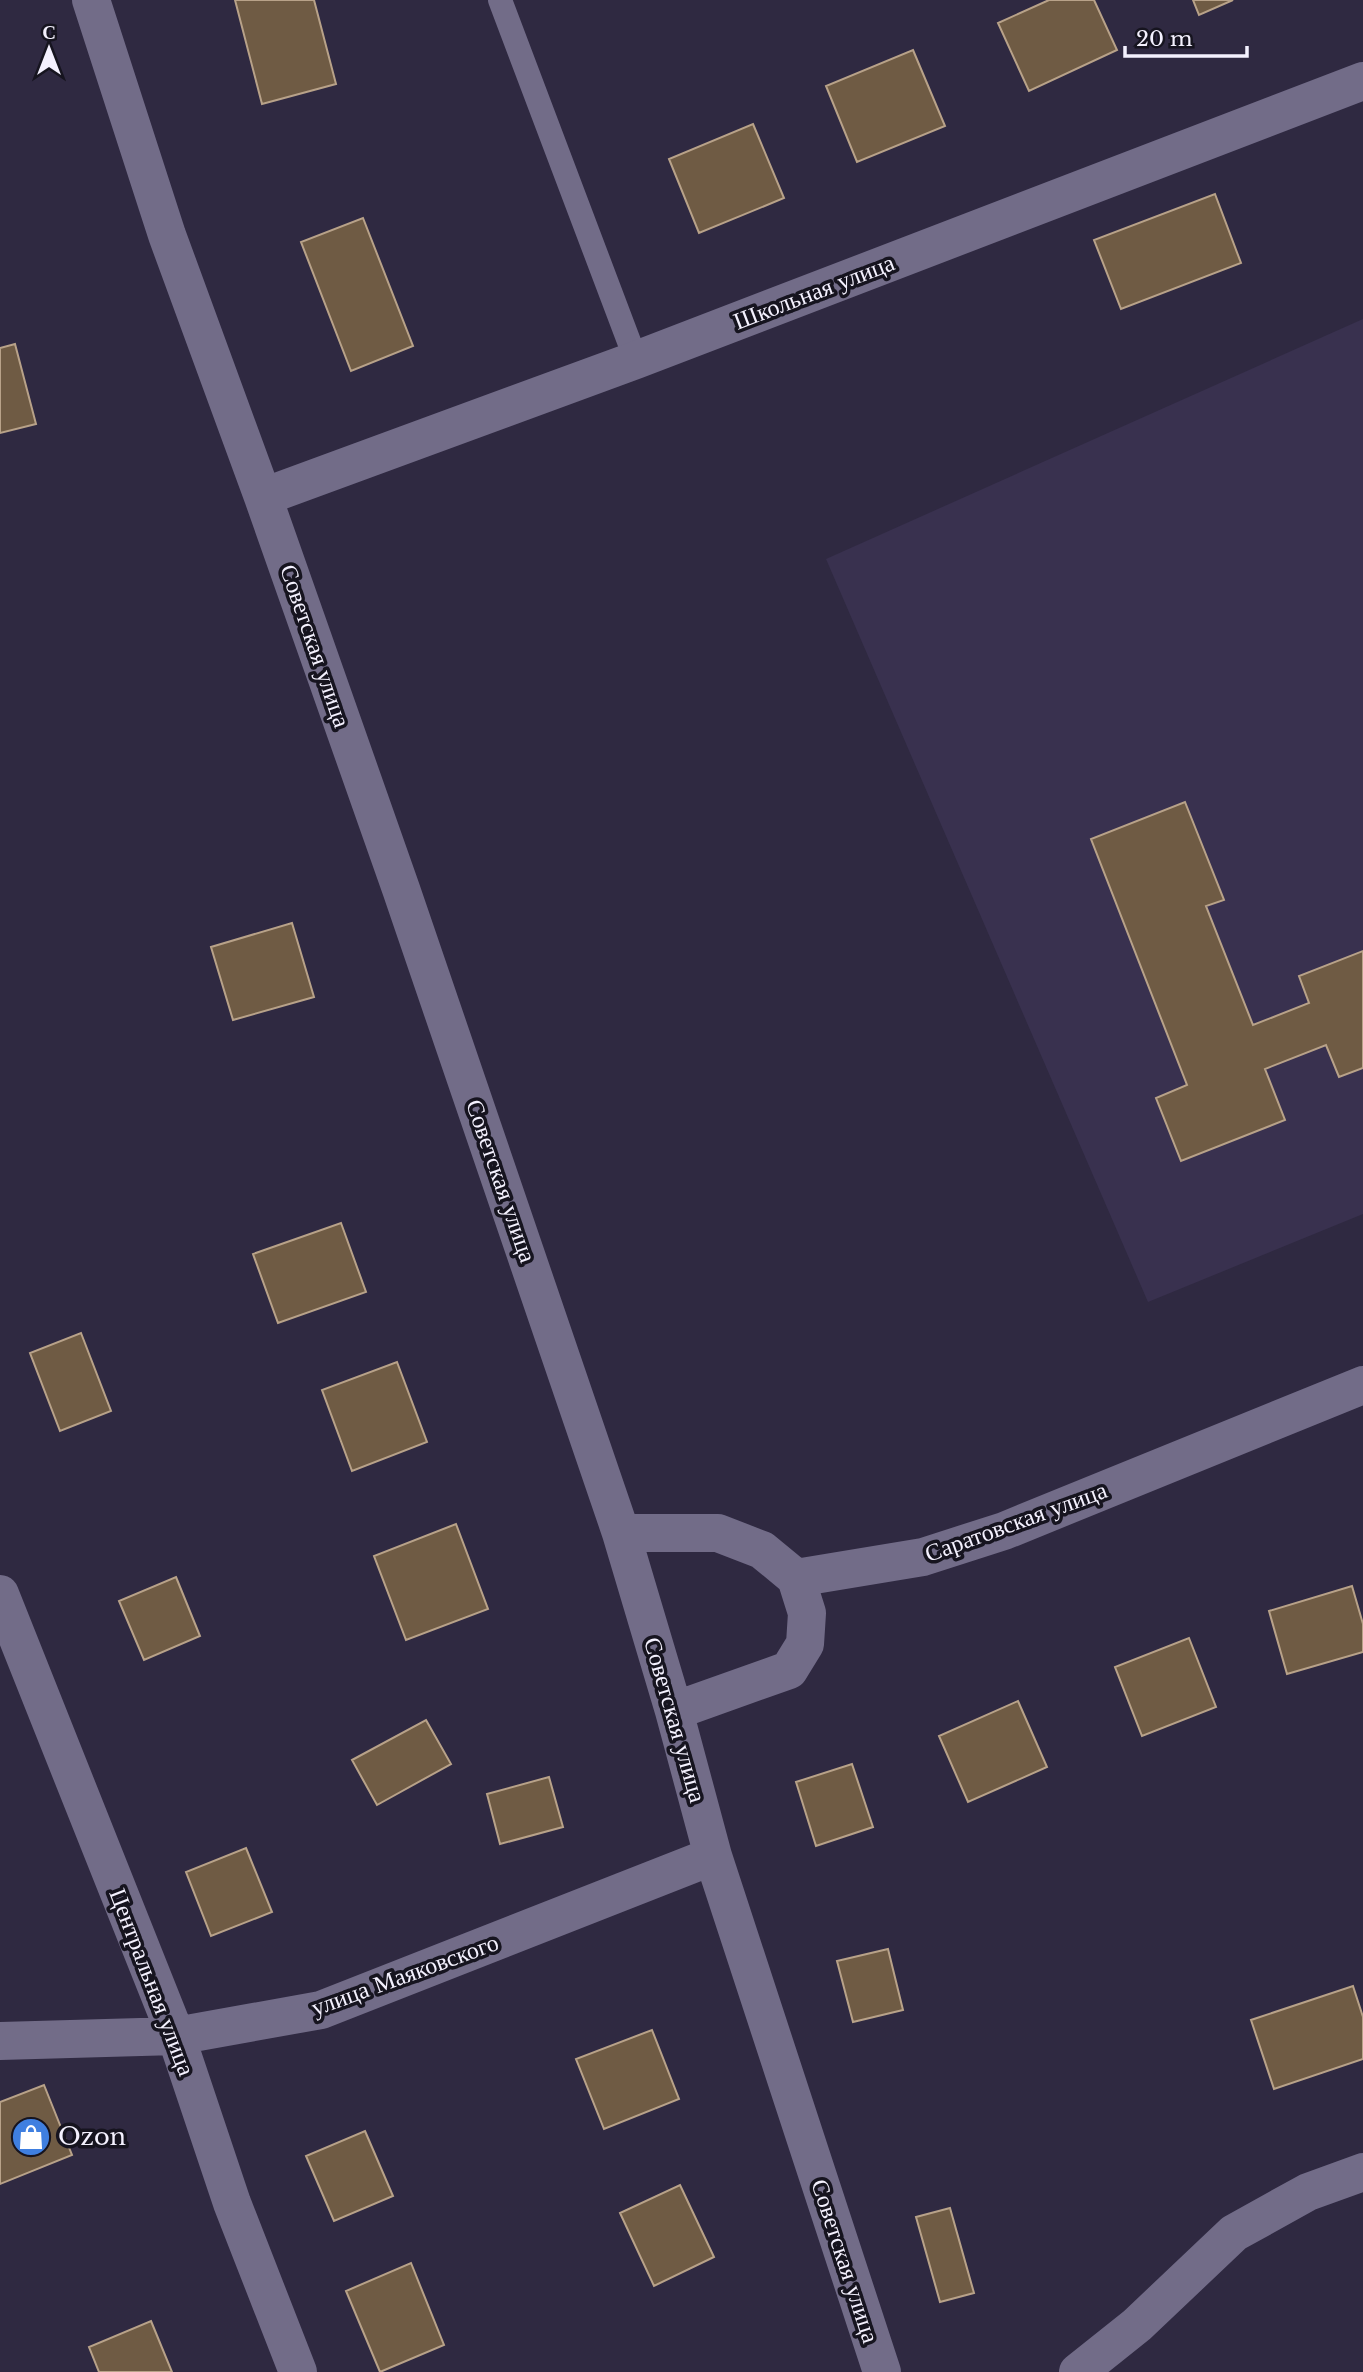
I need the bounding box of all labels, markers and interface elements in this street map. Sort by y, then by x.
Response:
north arrow [14,14,84,84]
scale bar [1125,14,1248,58]
text: С [42,21,56,44]
text: 20 m [1136,26,1193,52]
street label: Школьная улица [729,247,899,336]
street label: Советская улица [274,561,357,731]
street label: Советская улица [460,1096,543,1266]
street label: Саратовская улица [921,1475,1111,1568]
street label: Советская улица [638,1634,713,1806]
street label: Центральная улица [103,1884,202,2080]
street label: улица Маяковского [307,1927,502,2022]
shop icon: Ozon [10,2116,52,2158]
place label: Ozon [58,2122,126,2151]
street label: Советская улица [805,2175,886,2347]

